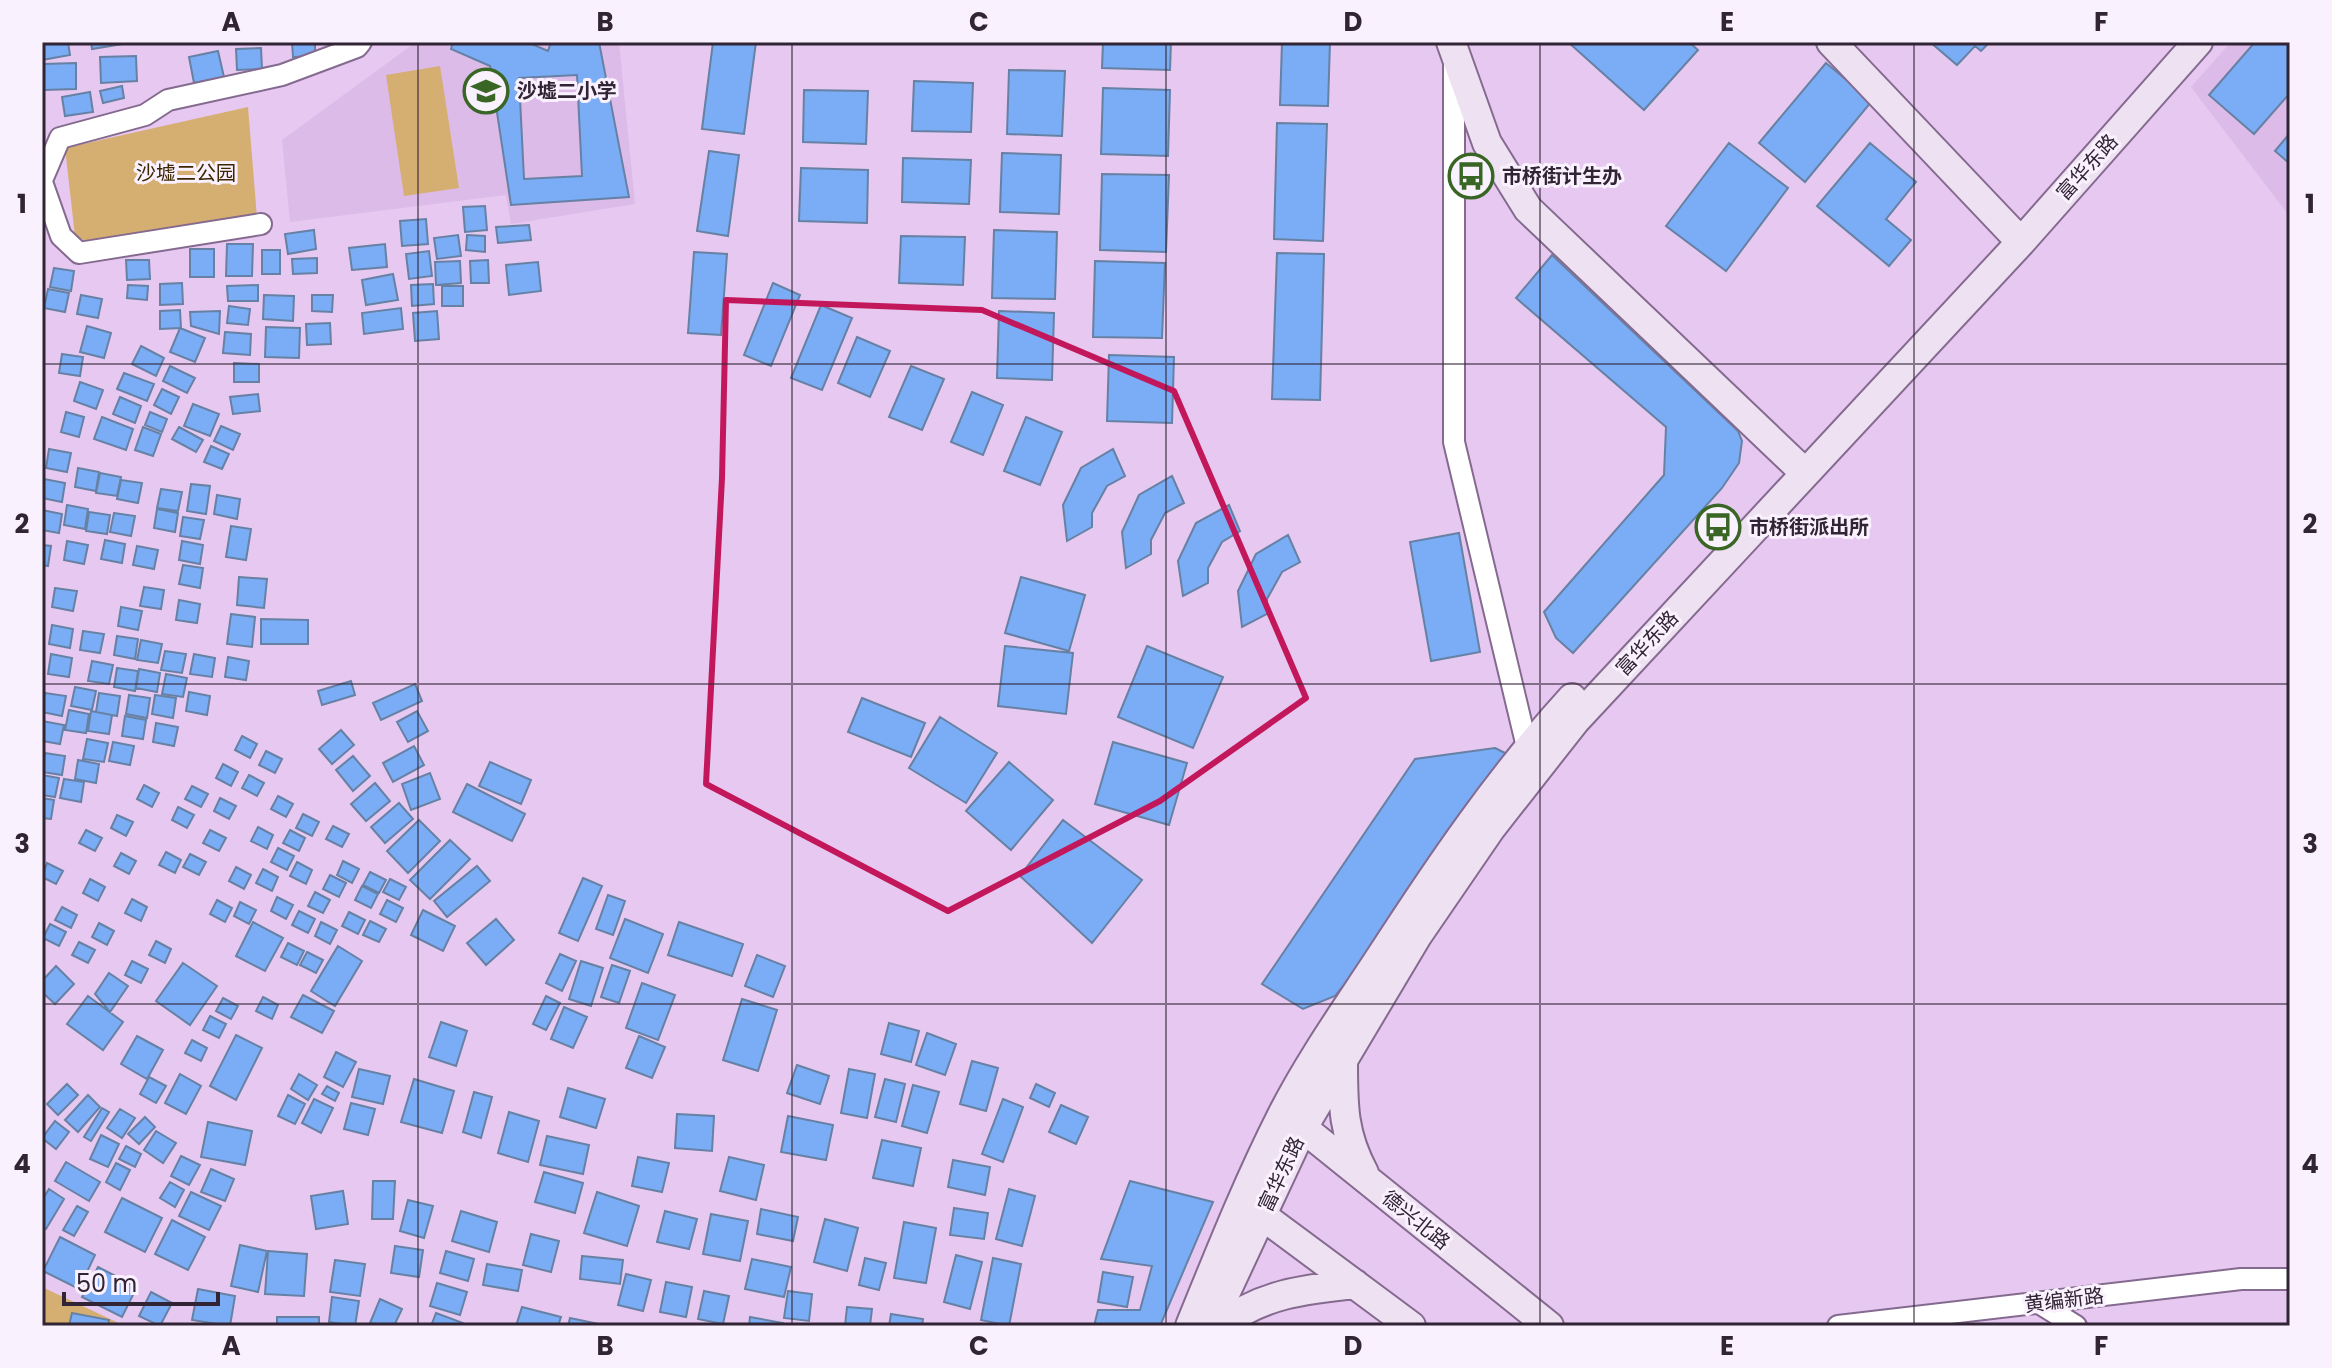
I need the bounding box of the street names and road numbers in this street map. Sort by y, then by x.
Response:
street label: 富华东路 [2050,128,2124,206]
street label: 富华东路 [1609,604,1685,682]
street label: 富华东路 [1251,1132,1311,1216]
street label: 德兴北路 [1376,1184,1456,1256]
street label: 黄编新路 [2023,1281,2105,1319]

